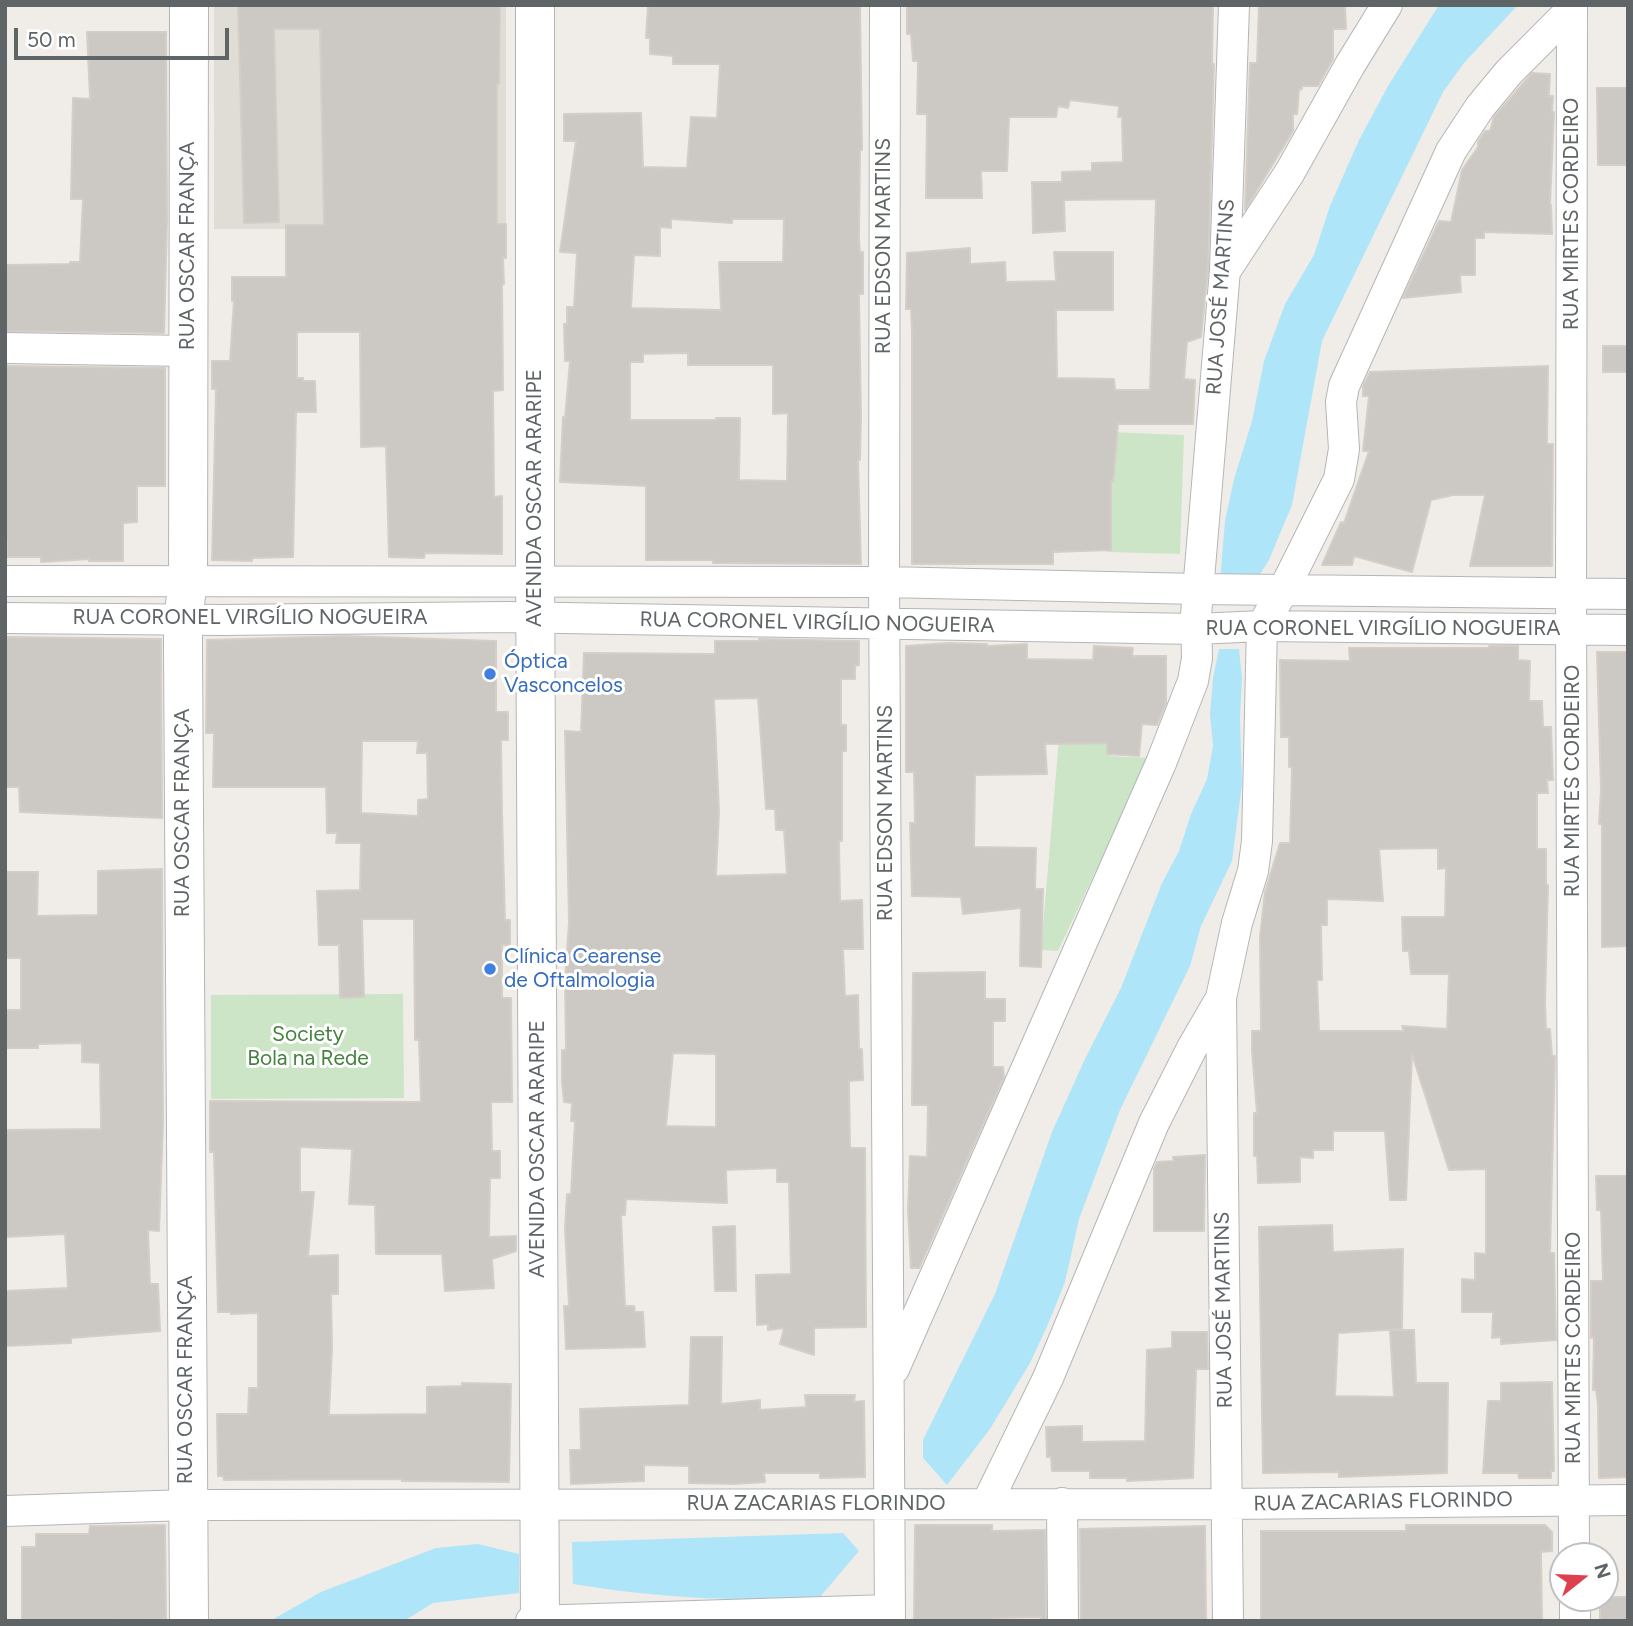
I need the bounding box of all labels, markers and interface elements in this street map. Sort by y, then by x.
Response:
scale bar [18,14,233,58]
text: 50 m [27,27,76,52]
street label: RUA MIRTES CORDEIRO [1559,98,1585,330]
street label: RUA EDSON MARTINS [871,138,897,354]
street label: RUA OSCAR FRANÇA [175,142,201,350]
street label: RUA JOSÉ MARTINS [1202,198,1240,396]
street label: AVENIDA OSCAR ARARIPE [522,369,548,627]
street label: RUA CORONEL VIRGÍLIO NOGUEIRA [72,605,428,631]
street label: RUA CORONEL VIRGÍLIO NOGUEIRA [639,607,995,639]
street label: RUA CORONEL VIRGÍLIO NOGUEIRA [1205,616,1561,642]
place label: Óptica Vasconcelos [504,649,623,699]
street label: RUA MIRTES CORDEIRO [1560,665,1586,897]
marker: Óptica Vasconcelos [482,666,498,682]
street label: RUA EDSON MARTINS [873,705,899,921]
street label: RUA OSCAR FRANÇA [170,709,196,917]
place label: Clínica Cearense de Oftalmologia [504,944,661,994]
marker: Clínica Cearense de Oftalmologia [482,961,498,977]
street label: AVENIDA OSCAR ARARIPE [525,1020,551,1278]
park label: Society Bola na Rede [247,1022,369,1072]
street label: RUA JOSÉ MARTINS [1210,1212,1238,1408]
street label: RUA MIRTES CORDEIRO [1561,1232,1587,1464]
street label: RUA OSCAR FRANÇA [173,1276,199,1484]
street label: RUA ZACARIAS FLORINDO [1253,1487,1513,1517]
street label: RUA ZACARIAS FLORINDO [686,1491,946,1517]
north arrow [1549,1542,1619,1612]
text: N [1589,1560,1616,1582]

